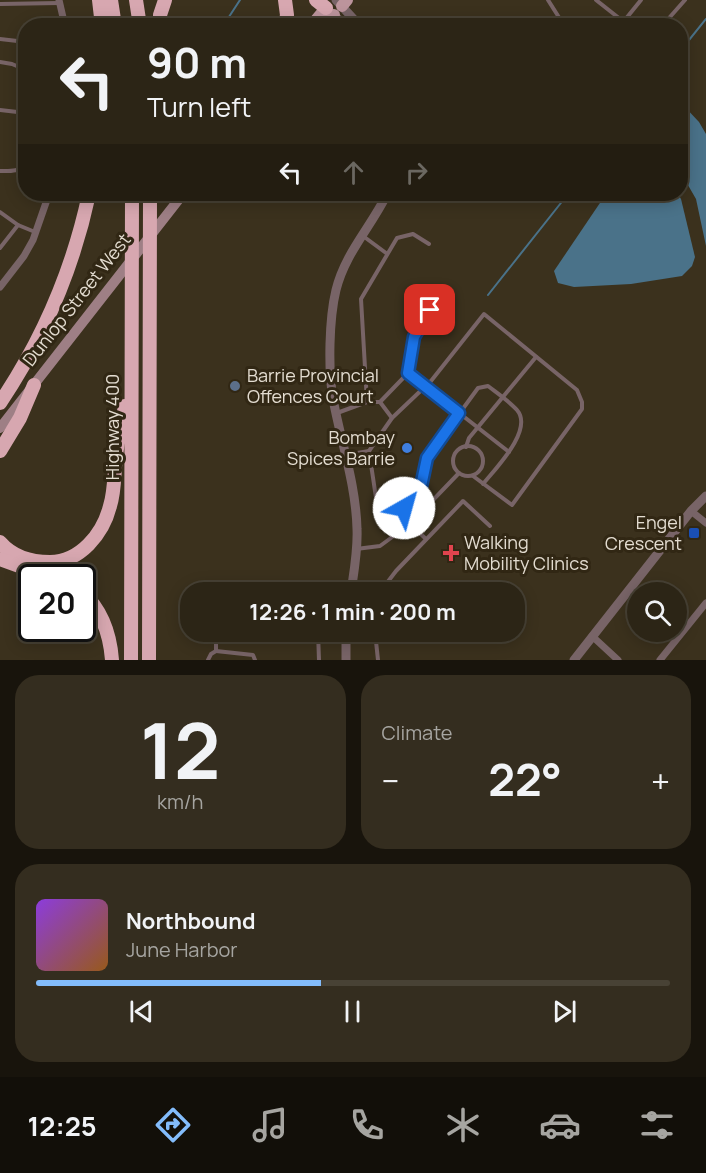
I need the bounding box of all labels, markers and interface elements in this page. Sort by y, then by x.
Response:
text: 90 m [147,33,247,91]
icon: left [48,42,126,120]
text: Turn left [147,88,251,125]
icon: left [274,156,307,189]
icon: ahead [337,156,370,189]
icon: right [400,156,433,189]
street label: Dunlop Street West [17,228,136,371]
pin [404,284,455,335]
icon: arrive [413,293,446,326]
place label: Barrie Provincial Offences Court [247,363,379,408]
street label: Highway 400 [100,374,124,480]
marker: Barrie Provincial Offences Court [228,379,242,393]
place label: Bombay Spices Barrie [287,425,395,470]
marker: Bombay Spices Barrie [400,441,414,455]
position arrow [372,476,436,540]
place label: Engel Crescent [605,510,682,555]
marker: Engel Crescent [687,526,701,540]
place label: Walking Mobility Clinics [464,530,589,575]
marker: Walking Mobility Clinics [442,544,460,562]
speed limit sign: 20 [18,564,96,642]
map controls [627,582,687,642]
button: search [627,582,687,642]
text: 12:26 · 1 min · 200 m [249,597,456,627]
text: 12 [140,696,221,802]
text: Climate [382,719,453,746]
text: 22° [488,748,562,810]
text: − [382,758,399,803]
text: + [651,758,670,803]
text: km/h [157,788,204,815]
text: Northbound [126,906,256,936]
text: June Harbor [126,936,238,963]
icon: previous [125,995,158,1028]
icon: pause [336,995,369,1028]
icon: next [548,995,581,1028]
icon: directions [152,1104,194,1146]
icon: music [249,1104,291,1146]
icon: phone [346,1104,388,1146]
icon: climate [442,1104,484,1146]
icon: car [539,1104,581,1146]
icon: filters [636,1104,678,1146]
text: 12:25 [27,1107,97,1144]

